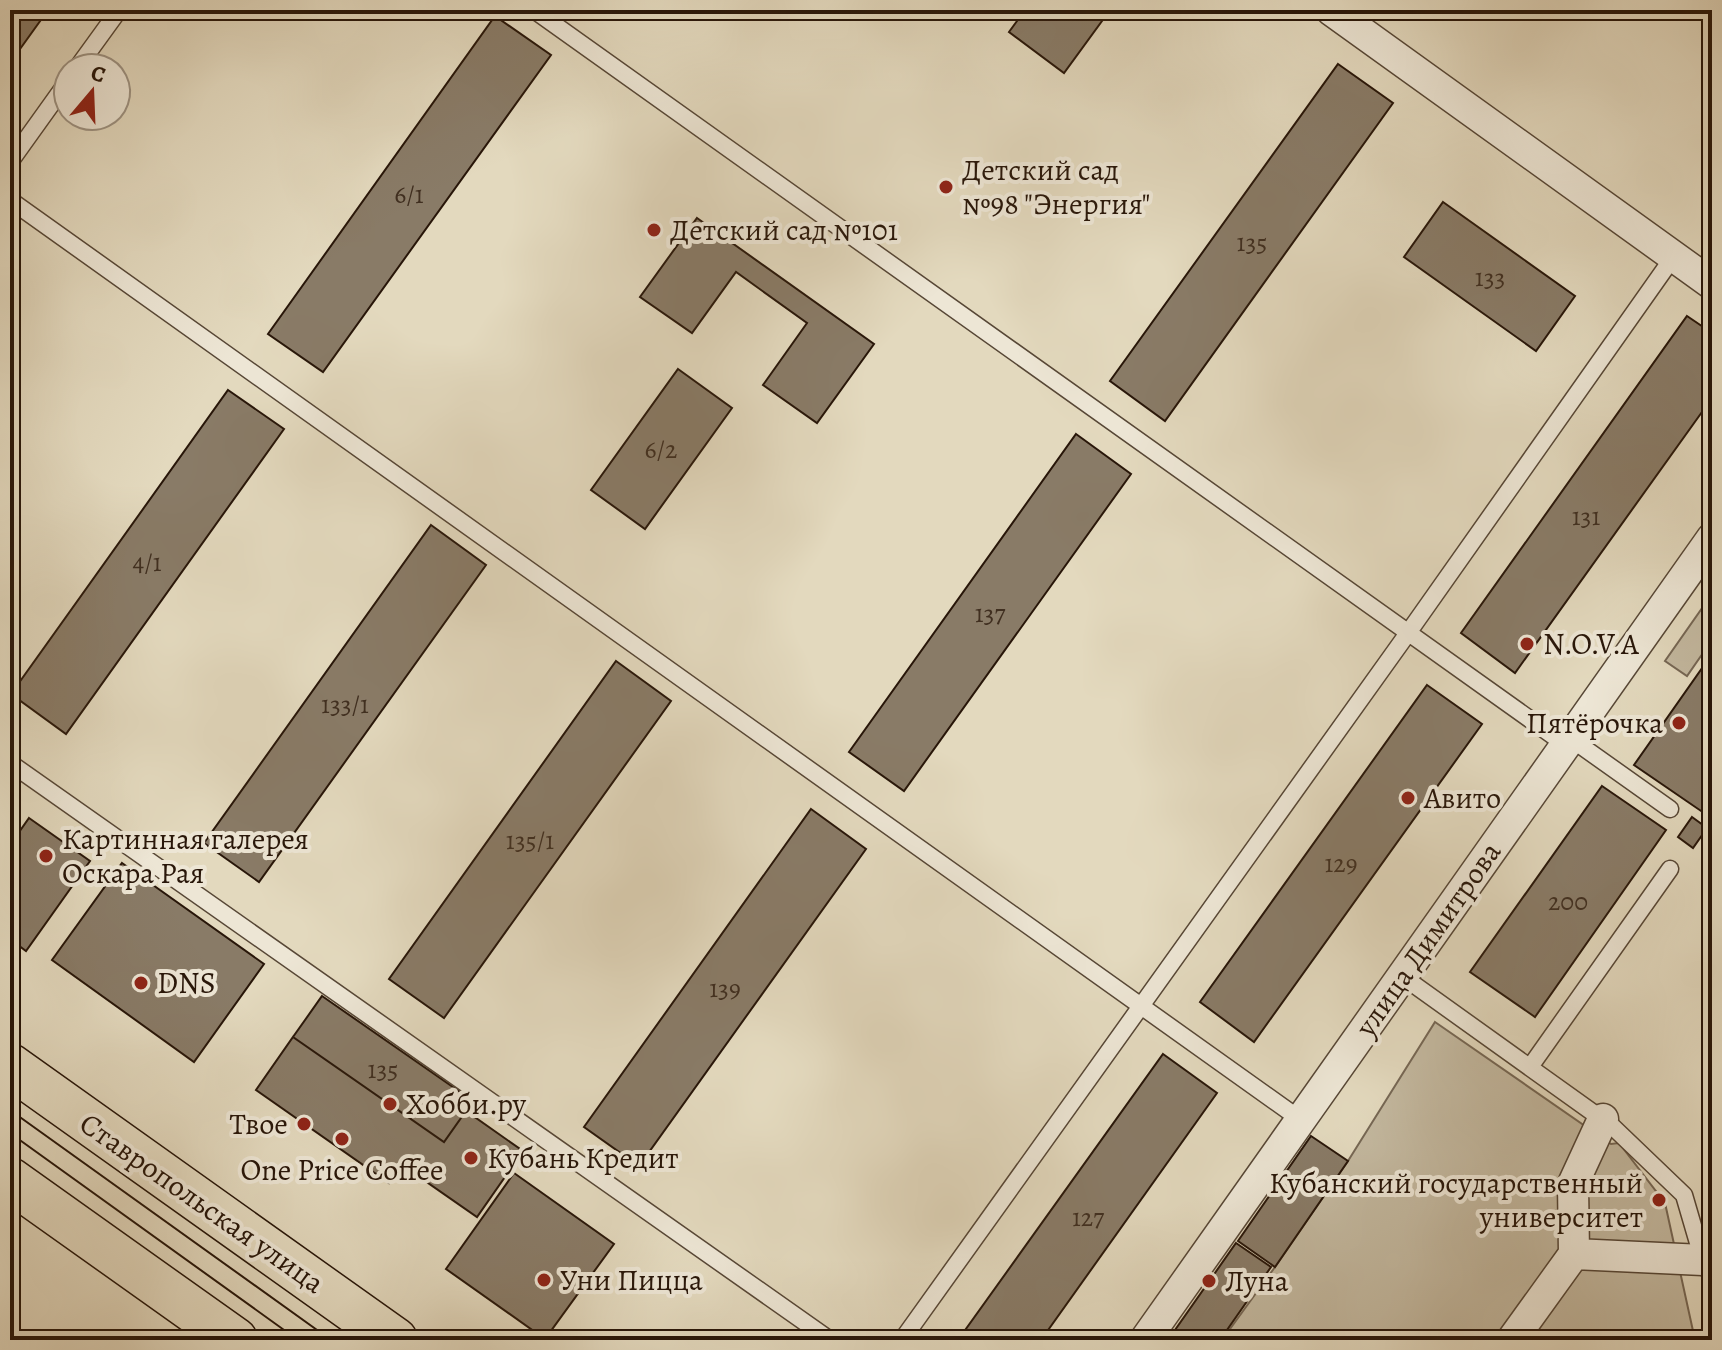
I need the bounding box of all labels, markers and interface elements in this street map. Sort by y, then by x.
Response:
north arrow [52,52,132,132]
text: С [87,58,109,90]
place label: Детский сад №98 "Энергия" [962,150,1151,224]
house number: 6/1 [394,177,424,212]
marker: Детский сад №98 "Энергия" [937,178,955,196]
place label: Детский сад №101 [670,210,898,250]
marker: Детский сад №101 [645,221,663,239]
house number: 135 [1237,225,1267,260]
house number: 133 [1475,260,1505,295]
house number: 6/2 [645,432,677,467]
house number: 131 [1572,499,1600,534]
house number: 4/1 [132,545,162,580]
house number: 137 [975,596,1005,631]
place label: N.O.V.A [1543,624,1639,664]
marker: N.O.V.A [1518,635,1536,653]
house number: 133/1 [321,687,369,722]
place label: Пятёрочка [1526,703,1663,743]
marker: Пятёрочка [1670,714,1688,732]
place label: Авито [1423,778,1501,818]
marker: Авито [1399,789,1417,807]
place label: Картинная галерея Оскара Рая [62,819,309,893]
house number: 135/1 [506,823,554,858]
street label: улица Димитрова [1345,833,1510,1045]
house number: 129 [1324,846,1358,881]
marker: Картинная галерея Оскара Рая [37,847,55,865]
house number: 200 [1548,884,1588,919]
place label: DNS [157,963,216,1003]
house number: 139 [709,971,741,1006]
marker: DNS [132,974,150,992]
house number: 135 [368,1052,398,1087]
place label: Хобби.ру [406,1084,527,1124]
marker: Хобби.ру [381,1095,399,1113]
street label: Ставропольская улица [72,1103,332,1303]
place label: Твое [229,1104,288,1144]
marker: Твое [295,1115,313,1133]
marker: One Price Coffee [333,1130,351,1148]
place label: Кубань Кредит [487,1138,679,1178]
marker: Кубань Кредит [462,1149,480,1167]
place label: One Price Coffee [241,1150,443,1190]
place label: Кубанский государственный университет [1269,1163,1643,1237]
marker: Кубанский государственный университет [1650,1191,1668,1209]
house number: 127 [1072,1200,1104,1235]
place label: Уни Пицца [560,1260,703,1300]
place label: Луна [1225,1261,1289,1301]
marker: Уни Пицца [535,1271,553,1289]
marker: Луна [1200,1272,1218,1290]

